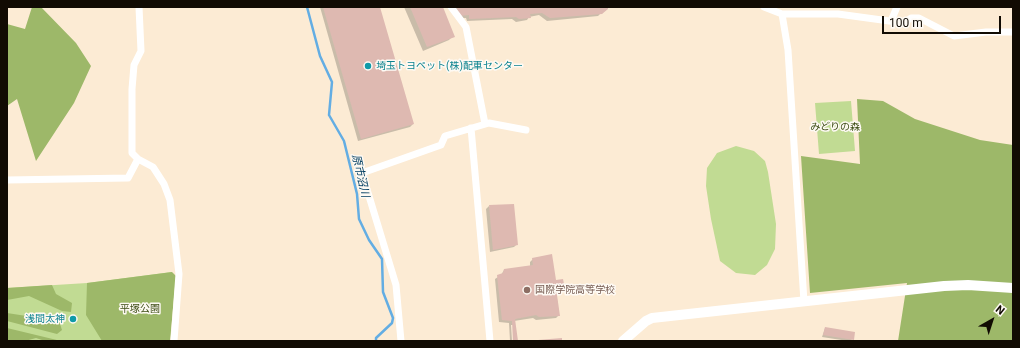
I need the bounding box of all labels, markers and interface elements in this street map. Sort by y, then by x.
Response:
scale bar [884,8,1003,34]
text: 100 m [889,16,923,30]
place label: 埼玉トヨペット(株)配車センター [376,60,523,72]
marker: 埼玉トヨペット(株)配車センター [363,61,373,71]
park label: みどりの森 [810,121,860,133]
water label: 原市沼川 [349,153,371,199]
place label: 国際学院高等学校 [535,284,615,296]
marker: 国際学院高等学校 [522,285,532,295]
north arrow [972,300,1012,340]
park label: 平塚公園 [120,303,160,315]
text: N [993,303,1007,318]
place label: 浅間太神 [25,313,65,325]
marker: 浅間太神 [68,314,78,324]

